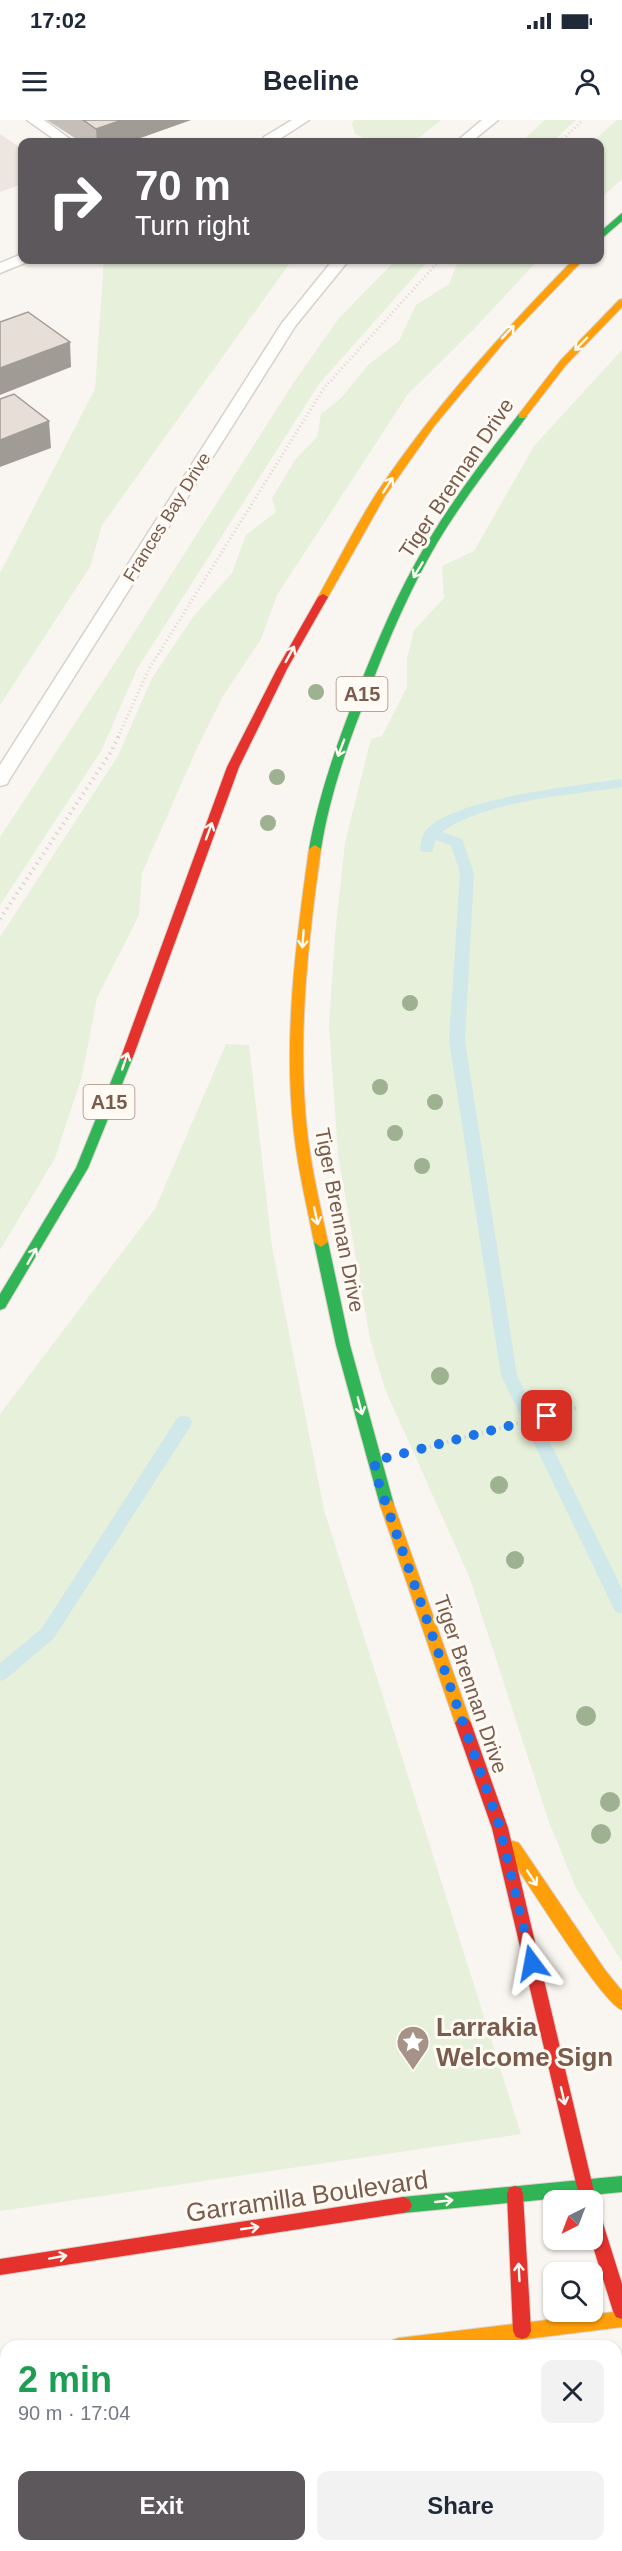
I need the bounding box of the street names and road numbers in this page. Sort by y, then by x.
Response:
street label: Tiger Brennan Drive [394,394,518,562]
street label: Frances Bay Drive [119,449,215,585]
road number: A15 [336,677,388,711]
road number: A15 [84,1085,134,1119]
street label: Tiger Brennan Drive [311,1126,369,1314]
street label: Tiger Brennan Drive [430,1592,512,1776]
street label: Garramilla Boulevard [184,2164,430,2228]

